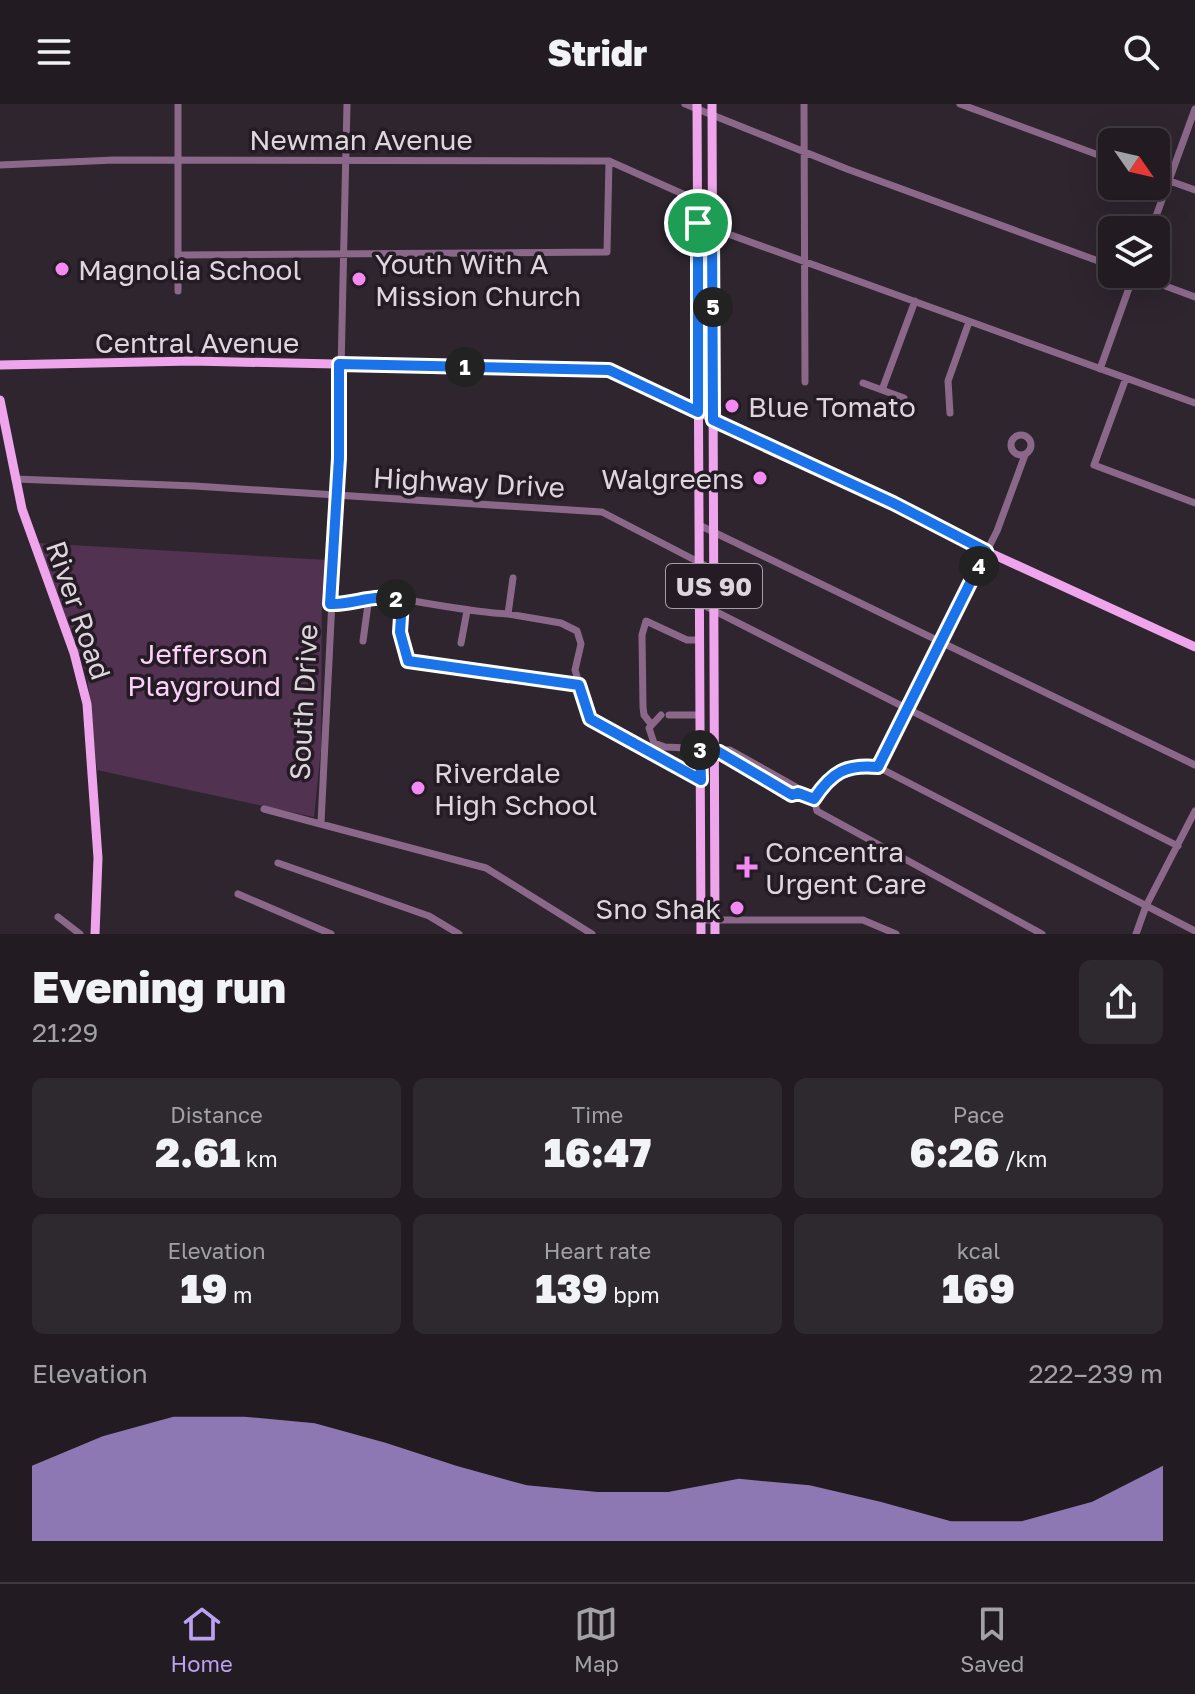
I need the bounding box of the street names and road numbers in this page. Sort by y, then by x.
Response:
street label: Newman Avenue [249,123,473,156]
street label: Central Avenue [95,326,299,359]
street label: Highway Drive [372,460,566,504]
street label: River Road [40,536,118,684]
road number: US 90 [666,564,762,608]
street label: South Drive [282,623,324,781]

